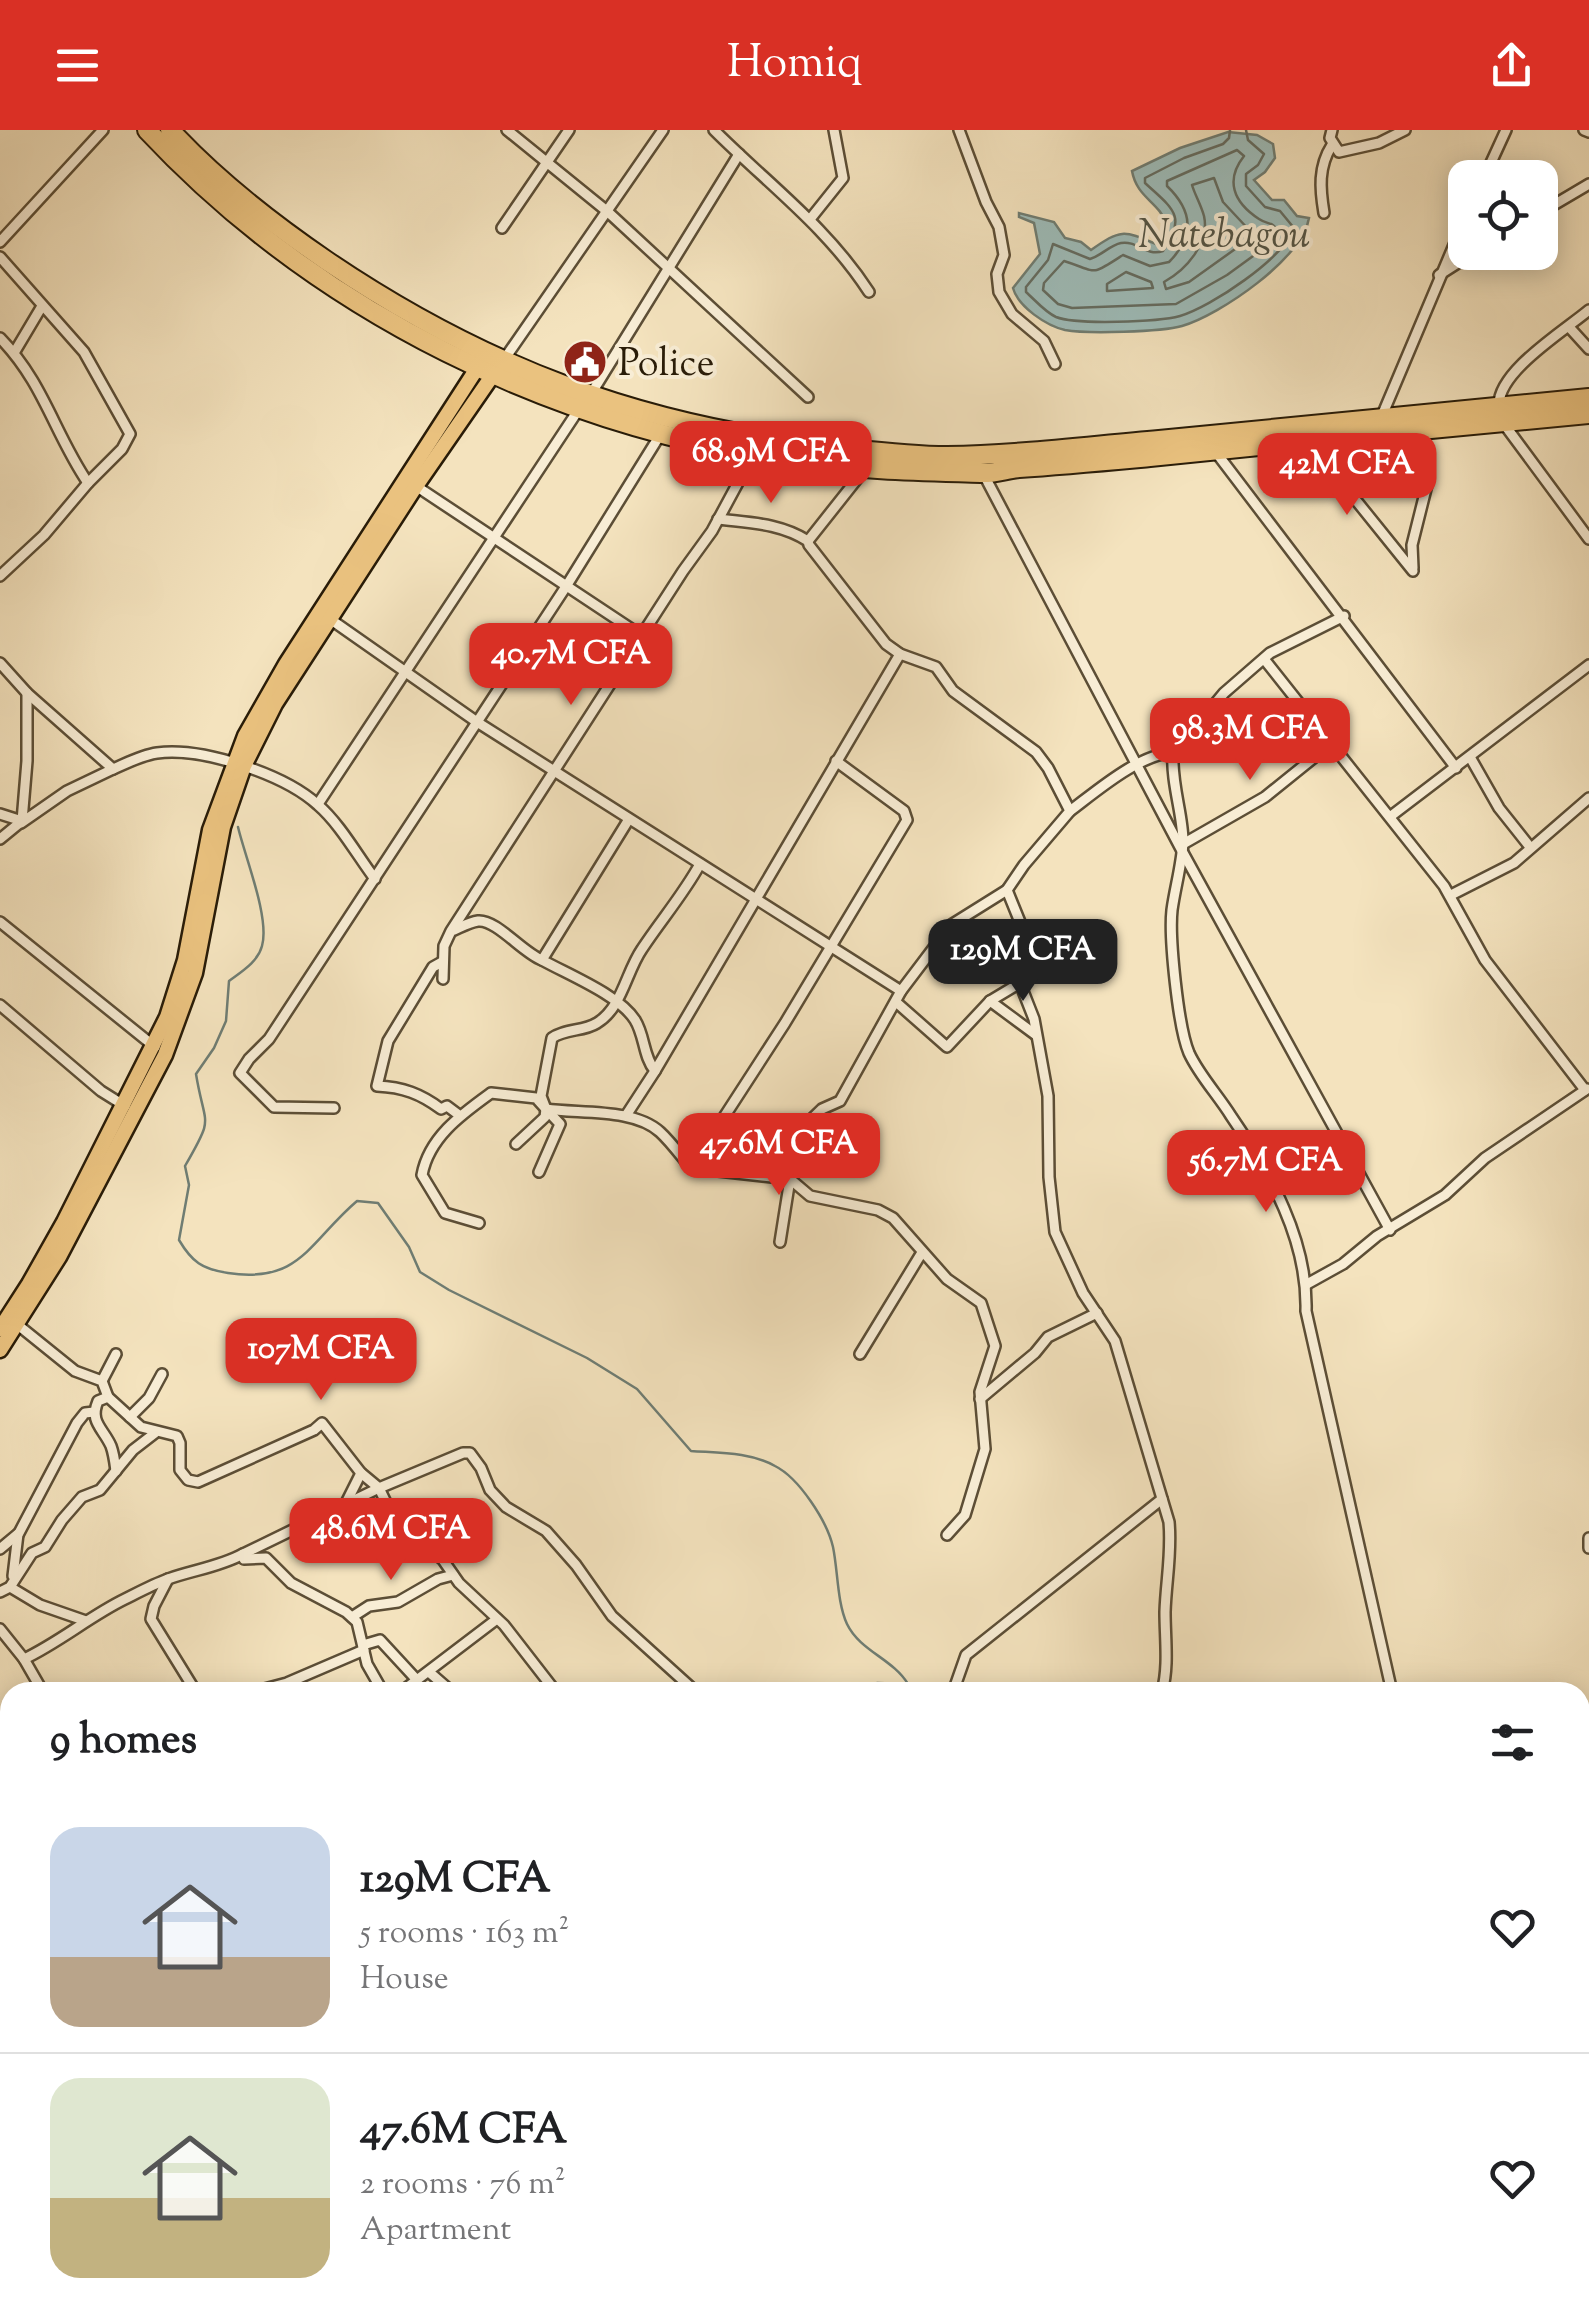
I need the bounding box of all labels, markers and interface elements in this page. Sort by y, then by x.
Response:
text: Homiq [727,33,862,98]
icon: menu [50,38,105,93]
icon: share [1484,38,1539,93]
map controls [1448,160,1558,270]
button: locate [1448,160,1558,270]
water label: Natebagou [1138,209,1310,266]
public building icon: Police [562,339,608,385]
place label: Police [618,339,714,393]
pin: 68.9M CFA [657,421,885,506]
text: 68.9M CFA [692,430,850,476]
pin: 42M CFA [1255,433,1439,518]
text: 42M CFA [1280,442,1414,488]
pin: 40.7M CFA [457,623,685,708]
text: 40.7M CFA [491,632,651,678]
pin: 98.3M CFA [1136,698,1364,783]
text: 98.3M CFA [1172,707,1328,753]
pin: 129M CFA [920,919,1126,1004]
text: 129M CFA [950,928,1096,974]
pin: 47.6M CFA [665,1113,893,1198]
text: 47.6M CFA [700,1122,858,1168]
pin: 56.7M CFA [1152,1130,1380,1215]
text: 56.7M CFA [1189,1139,1343,1185]
pin: 107M CFA [218,1318,424,1403]
text: 107M CFA [248,1327,394,1373]
pin: 48.6M CFA [277,1498,505,1583]
text: 48.6M CFA [311,1507,471,1553]
text: 9 homes [50,1712,197,1772]
icon: filters [1485,1715,1540,1770]
text: 129M CFA [360,1851,551,1911]
icon: home [130,1867,250,1987]
icon: heart [1485,1900,1540,1955]
text: 5 rooms · 163 m² [360,1911,569,1957]
text: House [360,1957,449,2003]
text: 47.6M CFA [360,2102,567,2162]
icon: home [130,2118,250,2238]
icon: heart [1485,2151,1540,2206]
text: 2 rooms · 76 m² [360,2162,566,2208]
text: Apartment [360,2208,511,2254]

